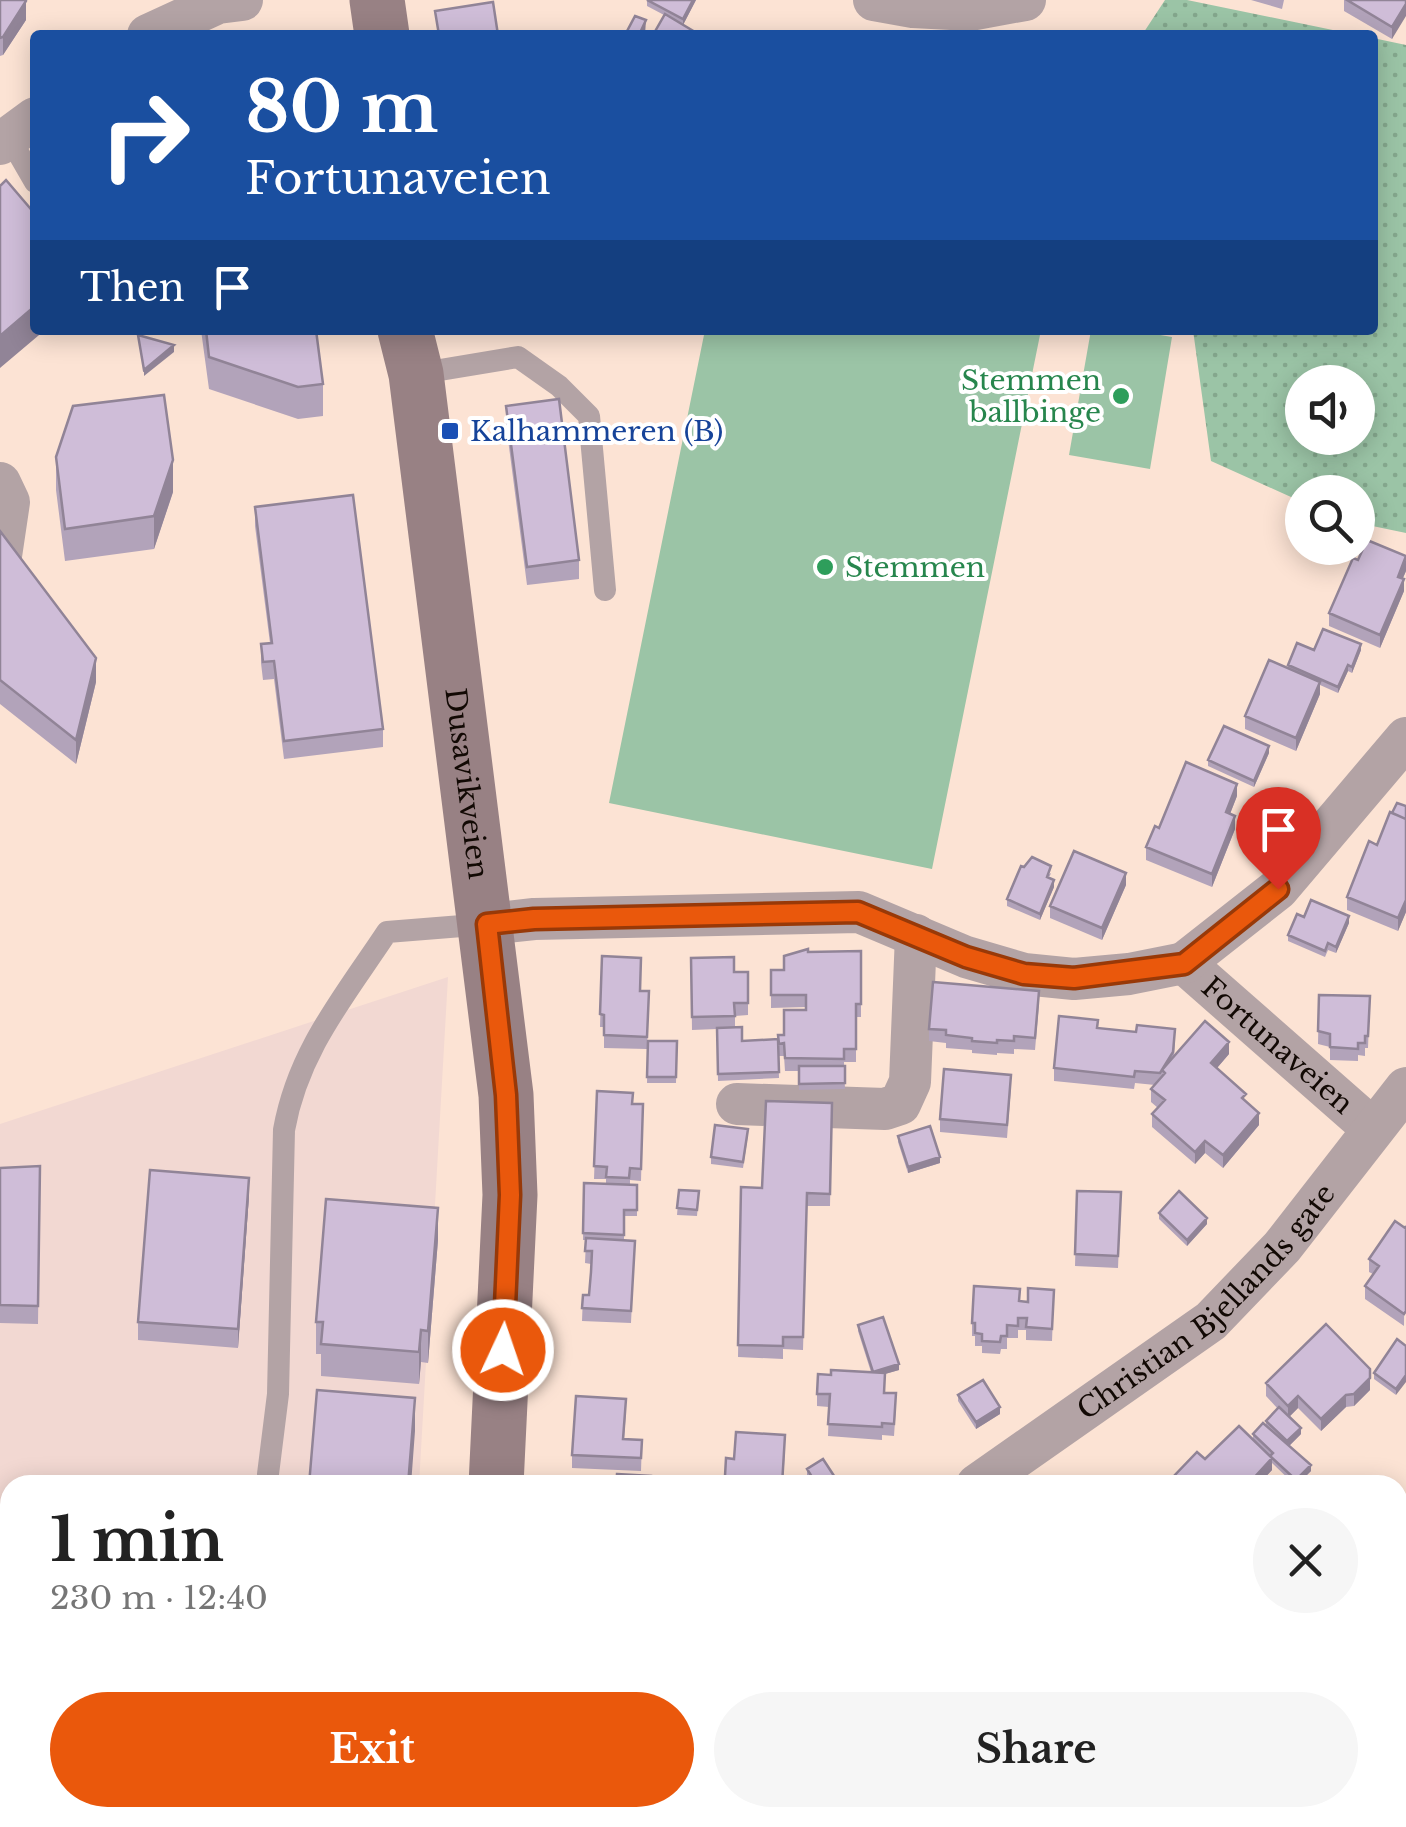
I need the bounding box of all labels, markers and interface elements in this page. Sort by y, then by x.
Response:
text: 80 m [245,64,438,151]
icon: right [80,70,210,200]
text: Fortunaveien [245,150,551,206]
icon: arrive [205,260,260,315]
text: Then [80,264,185,311]
place label: Stemmen ballbinge [961,363,1101,430]
map controls [1285,365,1375,565]
button: sound [1285,365,1375,455]
marker: Stemmen ballbinge [1110,385,1132,407]
place label: Kalhammeren (B) [470,414,723,449]
marker: Kalhammeren (B) [439,420,461,442]
button: search [1285,475,1375,565]
place label: Stemmen [845,550,985,585]
marker: Stemmen [814,556,836,578]
street label: Dusavikveien [437,686,496,881]
pin [1236,787,1321,890]
icon: arrive [1251,802,1306,857]
street label: Fortunaveien [1194,970,1360,1122]
street label: Christian Bjellands gate [1070,1177,1343,1427]
position arrow [451,1298,555,1402]
text: 1 min [50,1503,224,1577]
button: close [1253,1508,1358,1613]
text: 230 m · 12:40 [50,1578,268,1618]
button: Exit [50,1692,694,1807]
button: Share [714,1692,1358,1807]

